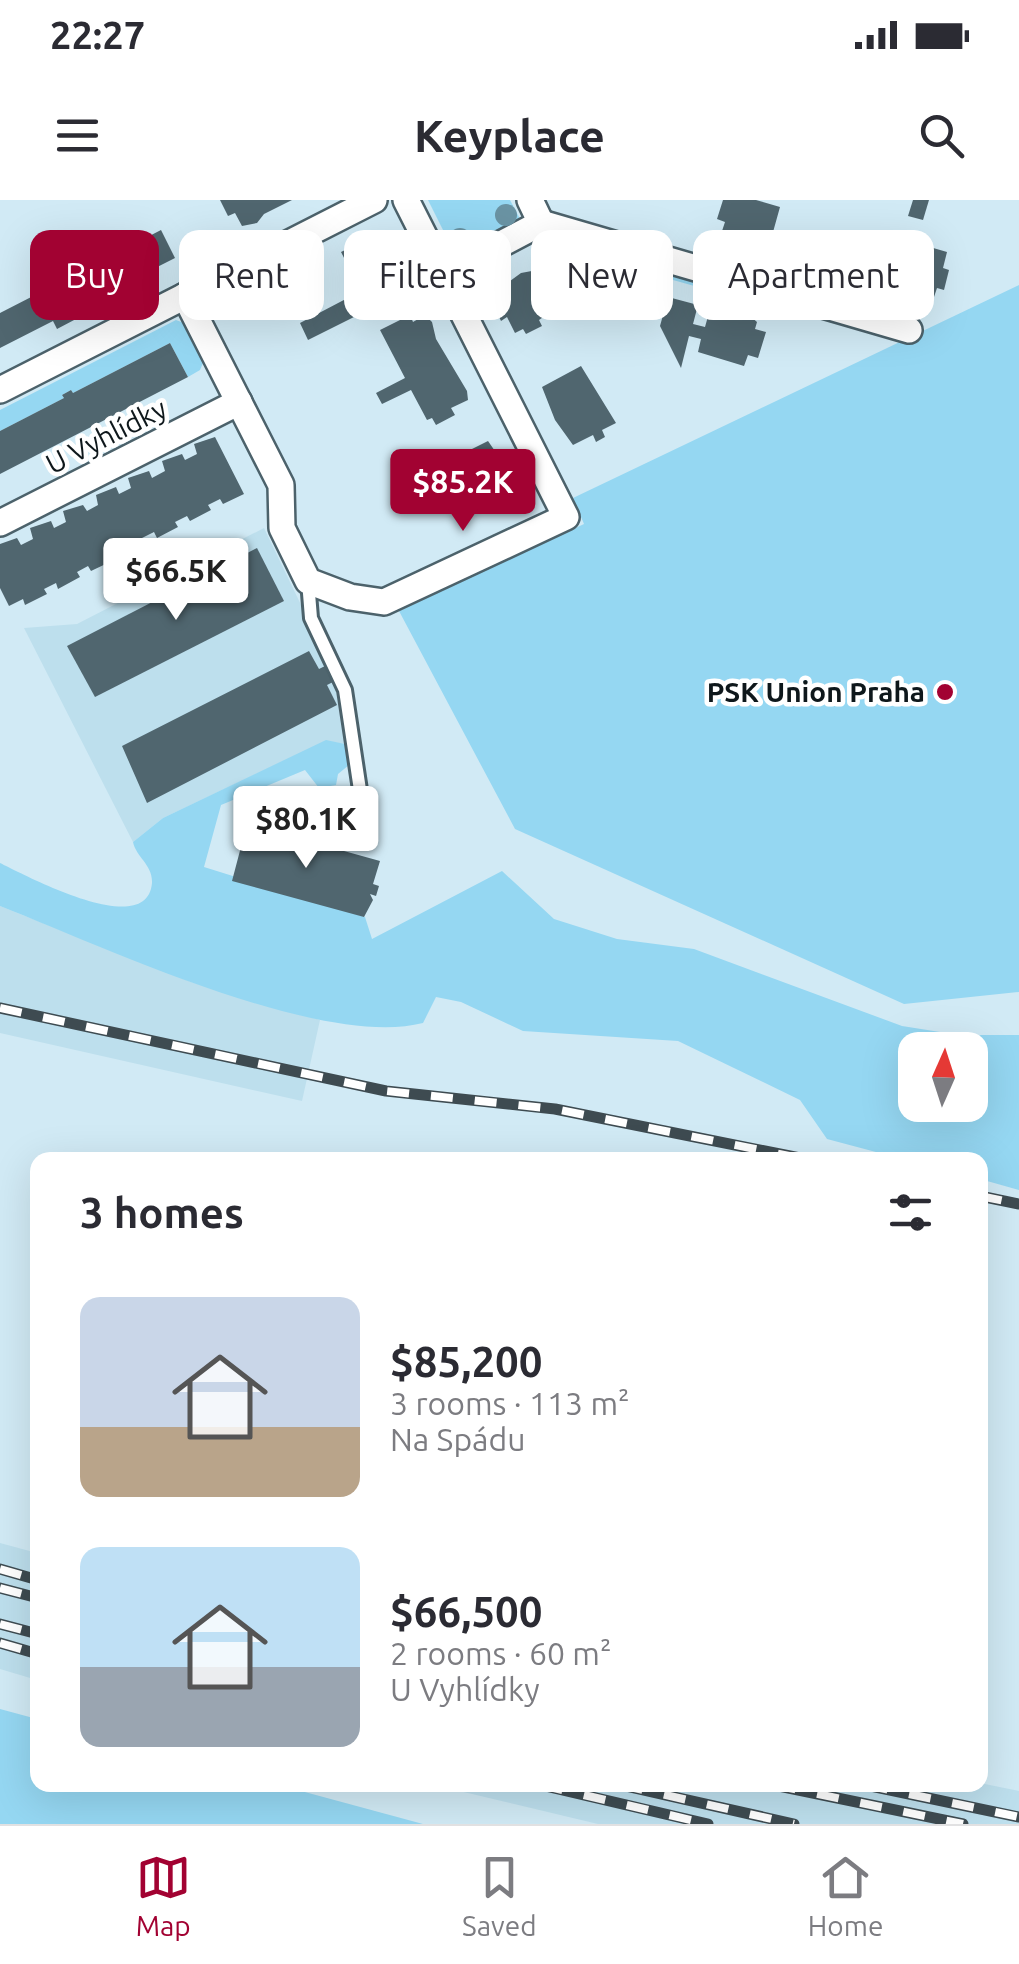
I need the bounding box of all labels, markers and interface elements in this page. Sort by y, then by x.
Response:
text: 22:27 [50,14,145,56]
icon: menu [50,108,105,163]
icon: search [914,108,969,163]
text: Keyplace [414,110,605,161]
chip: Buy [30,230,159,320]
chip: Rent [179,230,324,320]
chip: Filters [344,230,511,320]
chip: New [531,230,673,320]
chip: Apartment [693,230,934,320]
street label: U Vyhlídky [40,392,171,479]
pin: $85.2K [382,449,544,534]
text: $85.2K [412,463,514,499]
pin: $66.5K [95,538,257,623]
text: $66.5K [125,552,227,588]
place label: PSK Union Praha [707,676,925,707]
marker: PSK Union Praha [934,681,956,703]
pin: $80.1K [225,786,387,871]
text: $80.1K [255,800,357,836]
north arrow [898,1032,988,1122]
map controls [898,1032,988,1122]
icon: filters [883,1185,938,1240]
text: 3 homes [80,1189,244,1236]
icon: home [160,1337,280,1457]
text: $85,200 [390,1338,542,1385]
text: 3 rooms · 113 m² [390,1385,630,1421]
text: Na Spádu [390,1421,526,1457]
icon: home [160,1587,280,1707]
text: $66,500 [390,1588,542,1635]
text: 2 rooms · 60 m² [390,1635,611,1671]
text: U Vyhlídky [390,1671,540,1707]
tab: Map [136,1850,191,1941]
tab: Saved [462,1850,537,1941]
tab: Home [808,1850,883,1941]

